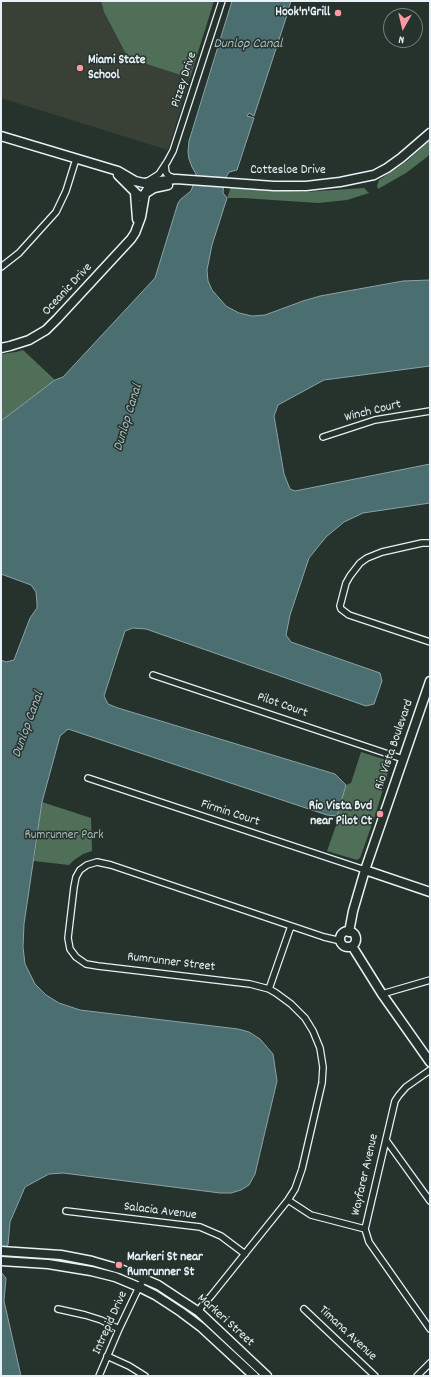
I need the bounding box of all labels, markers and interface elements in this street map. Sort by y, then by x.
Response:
place label: Hook'n'Grill [275,5,330,21]
marker: Hook'n'Grill [333,8,343,18]
north arrow [383,8,423,48]
text: N [398,31,405,47]
water label: Dunlop Canal [214,37,282,53]
street label: Pizzey Drive [169,50,201,110]
place label: Miami State School [88,53,146,84]
marker: Miami State School [75,63,85,73]
street label: Cottesloe Drive [250,163,326,179]
street label: Oceanic Drive [40,260,96,320]
water label: Dunlop Canal [111,383,147,453]
street label: Winch Court [343,397,403,427]
water label: Dunlop Canal [9,690,49,760]
street label: Pilot Court [255,690,309,722]
street label: Rio Vista Boulevard [372,698,418,792]
street label: Firmin Court [199,797,261,831]
place label: Rio Vista Bvd near Pilot Ct [309,799,372,830]
marker: Rio Vista Bvd near Pilot Ct [375,809,385,819]
park label: Rumrunner Park [25,828,103,844]
street label: Rumrunner Street [126,950,216,976]
street label: Wayfarer Avenue [349,1133,383,1217]
street label: Salacia Avenue [123,1200,197,1224]
place label: Markeri St near Rumrunner St [127,1250,203,1281]
marker: Markeri St near Rumrunner St [114,1260,124,1270]
street label: Intrepid Drive [90,1289,132,1357]
street label: Markeri Street [193,1291,257,1351]
street label: Timana Avenue [315,1303,379,1365]

